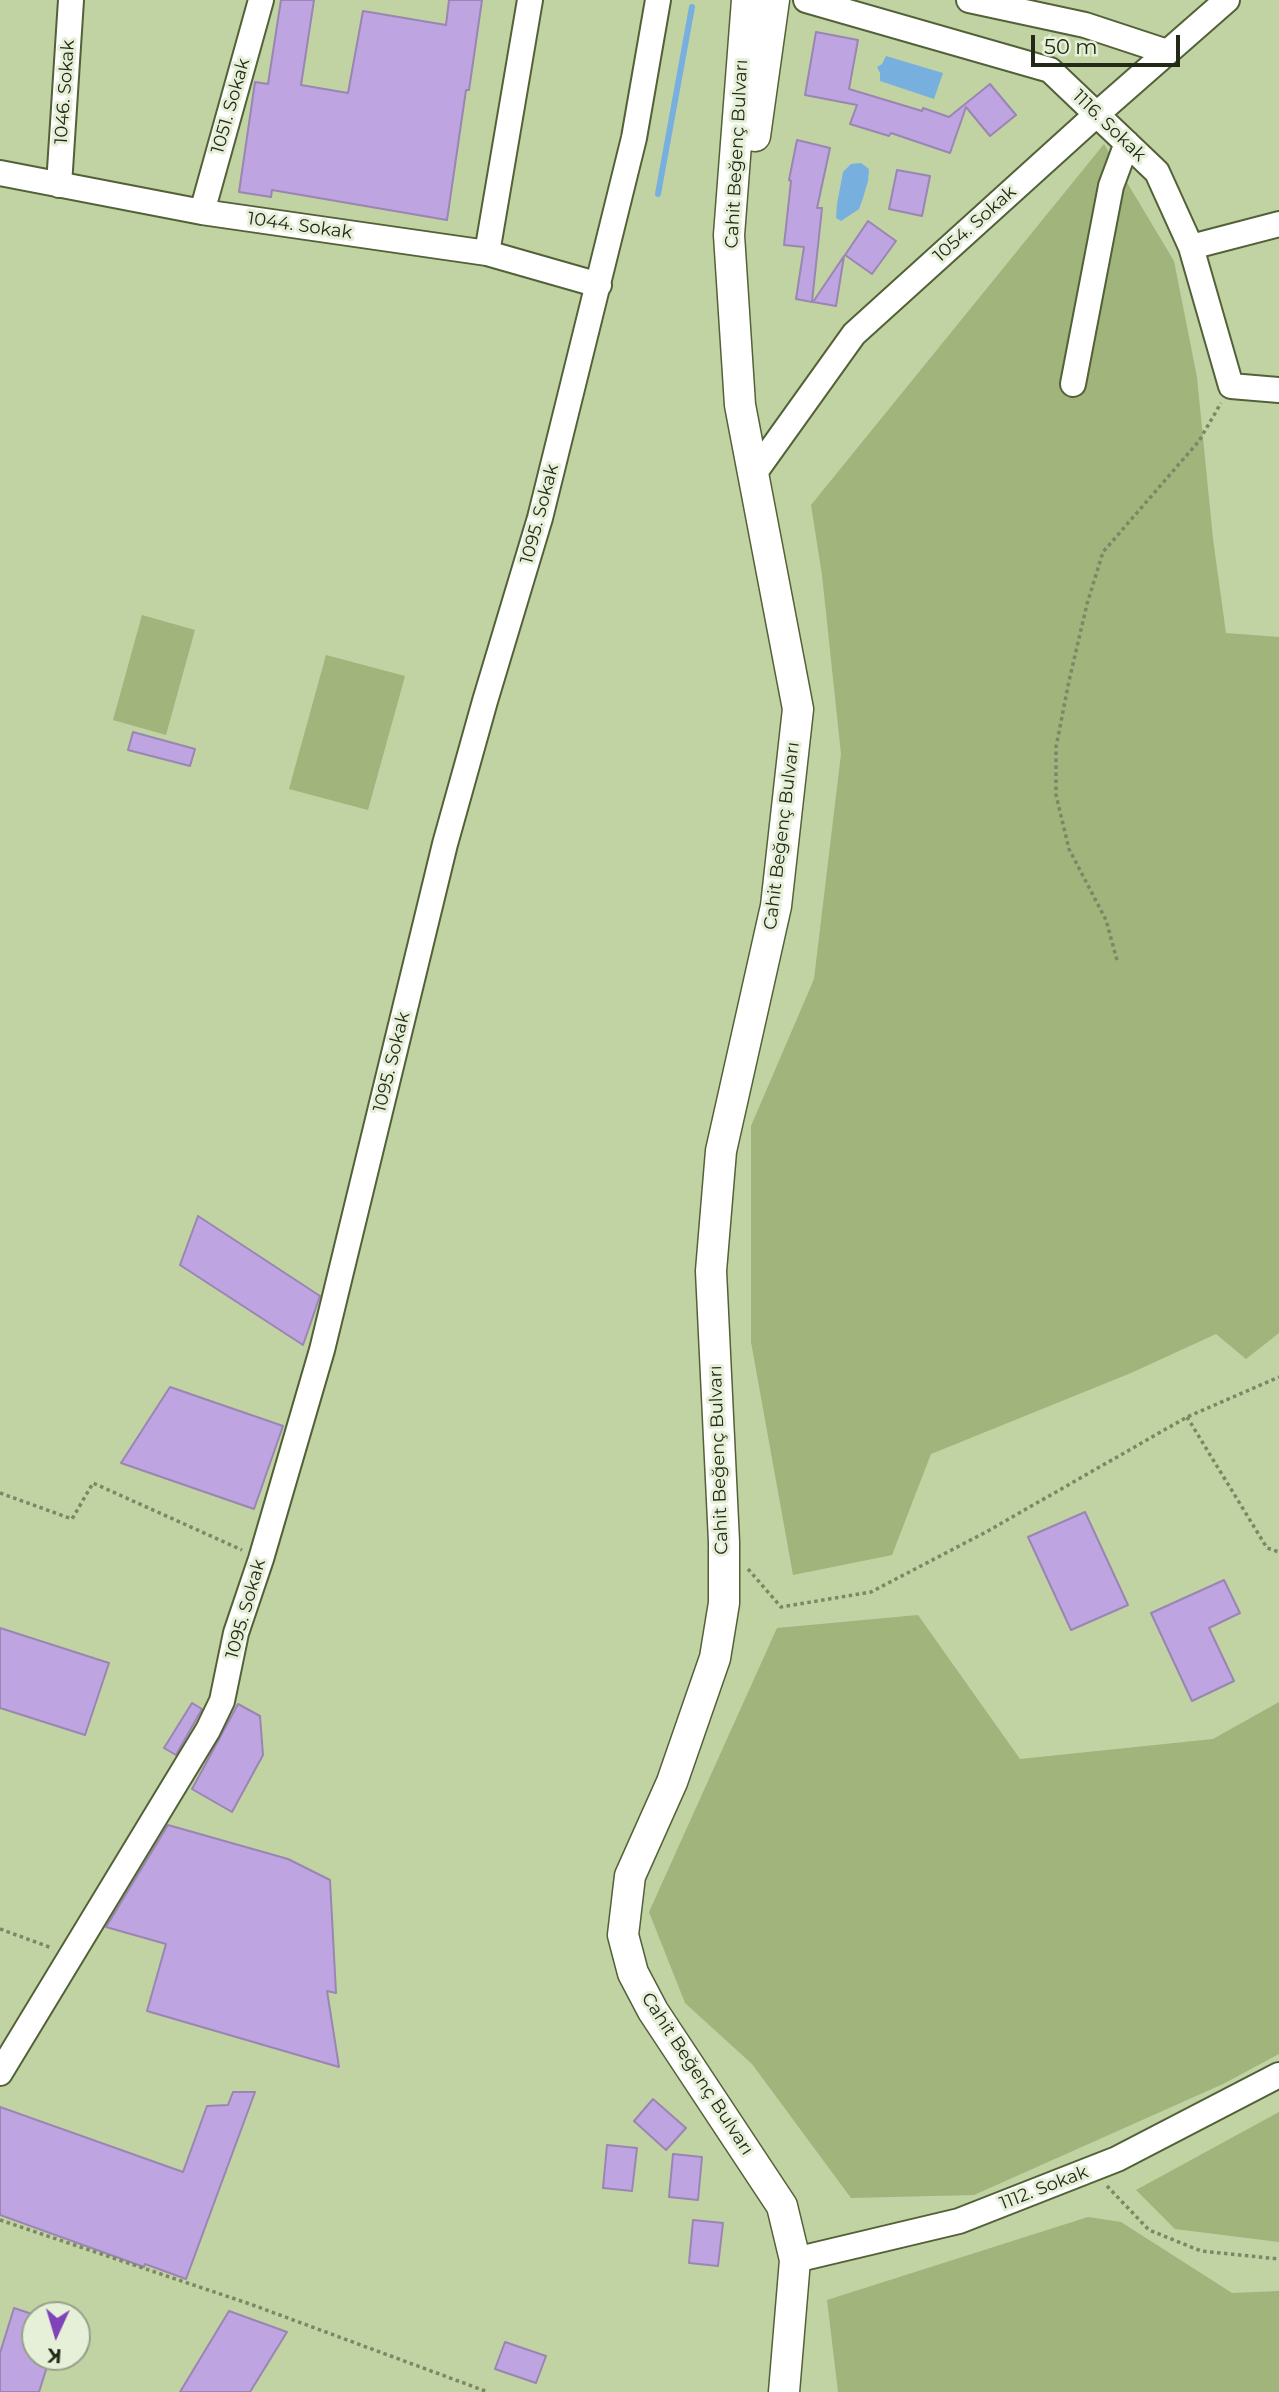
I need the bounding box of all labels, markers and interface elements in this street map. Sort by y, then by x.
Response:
scale bar [1034,21,1183,65]
text: 50 m [1044,34,1098,59]
street label: 1046. Sokak [51,39,79,145]
street label: 1051. Sokak [207,56,255,156]
street label: Cahit Beğenç Bulvarı [721,59,753,249]
street label: 1116. Sokak [1068,86,1150,166]
street label: 1054. Sokak [929,181,1021,267]
street label: 1044. Sokak [246,208,354,244]
street label: 1095. Sokak [516,462,564,566]
street label: Cahit Beğenç Bulvarı [760,741,804,931]
street label: 1095. Sokak [369,1010,415,1114]
street label: Cahit Beğenç Bulvarı [705,1365,733,1555]
street label: 1095. Sokak [222,1557,270,1661]
street label: Cahit Beğenç Bulvarı [636,1989,758,2159]
street label: 1112. Sokak [997,2161,1091,2215]
north arrow [21,2301,91,2371]
text: K [47,2343,62,2367]

